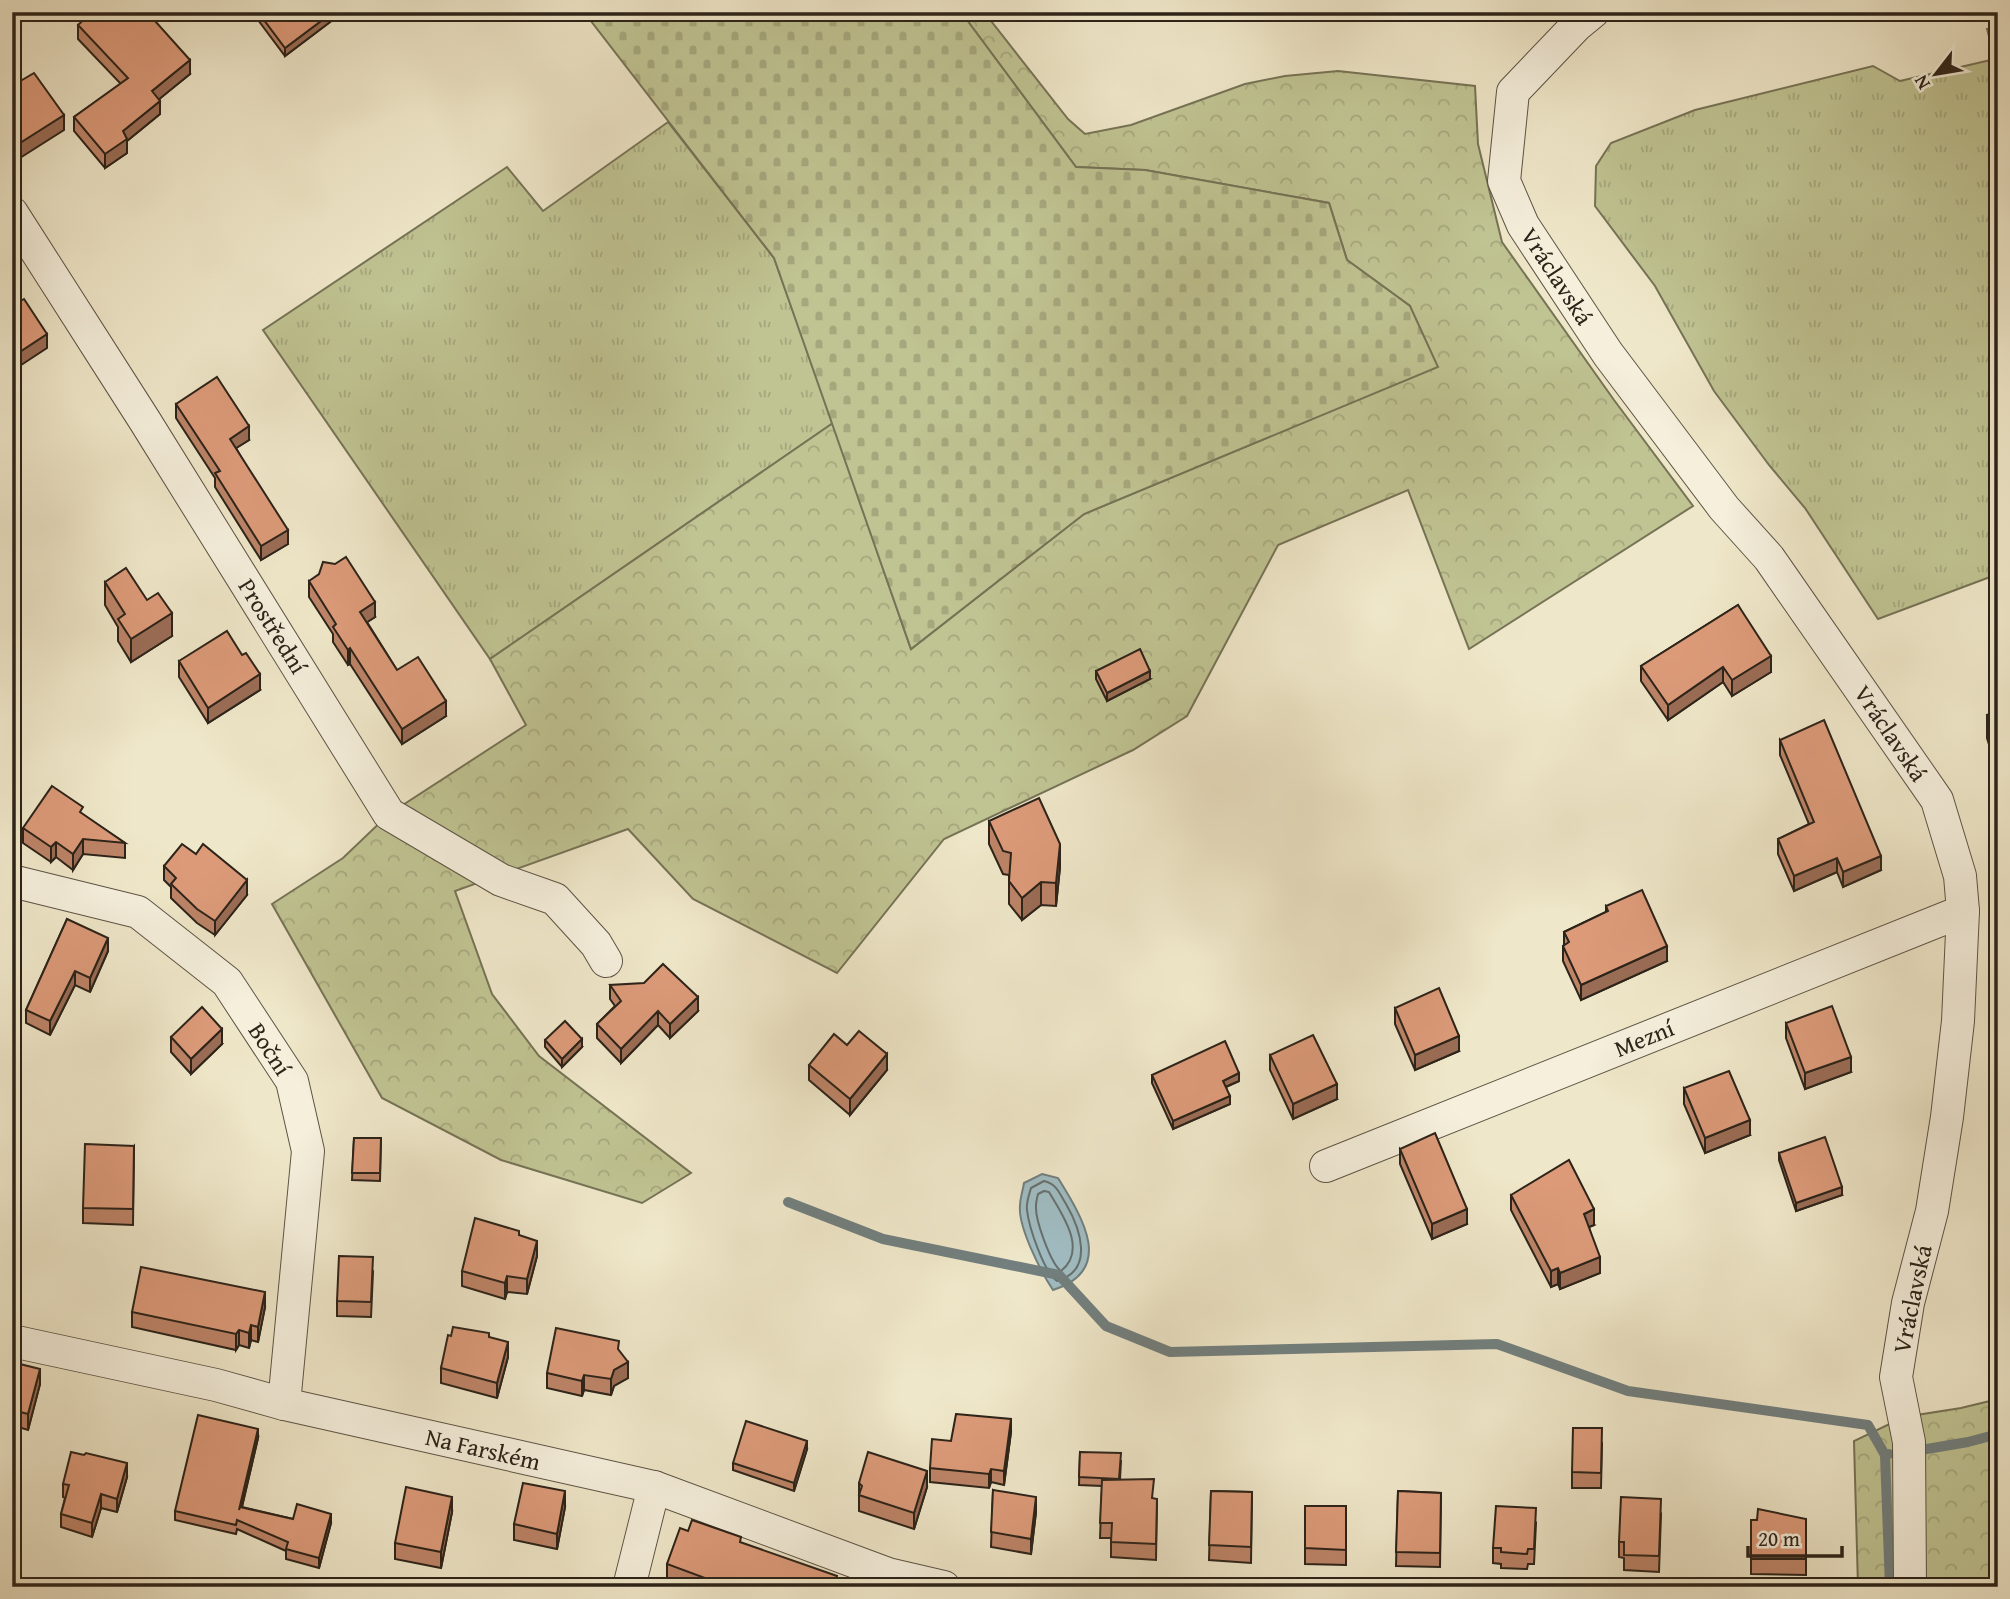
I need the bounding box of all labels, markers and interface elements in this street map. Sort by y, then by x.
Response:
north arrow [1902,38,1972,108]
text: N [1906,70,1937,95]
street label: Vráclavská [1512,220,1602,332]
street label: Prostřední [230,571,317,682]
street label: Vráclavská [1846,678,1937,789]
street label: Mezní [1609,1010,1680,1066]
street label: Boční [240,1016,301,1083]
street label: Vráclavská [1883,1241,1941,1356]
street label: Na Farském [422,1419,544,1479]
scale bar [1748,1515,1842,1559]
text: 20 m [1758,1523,1800,1554]

